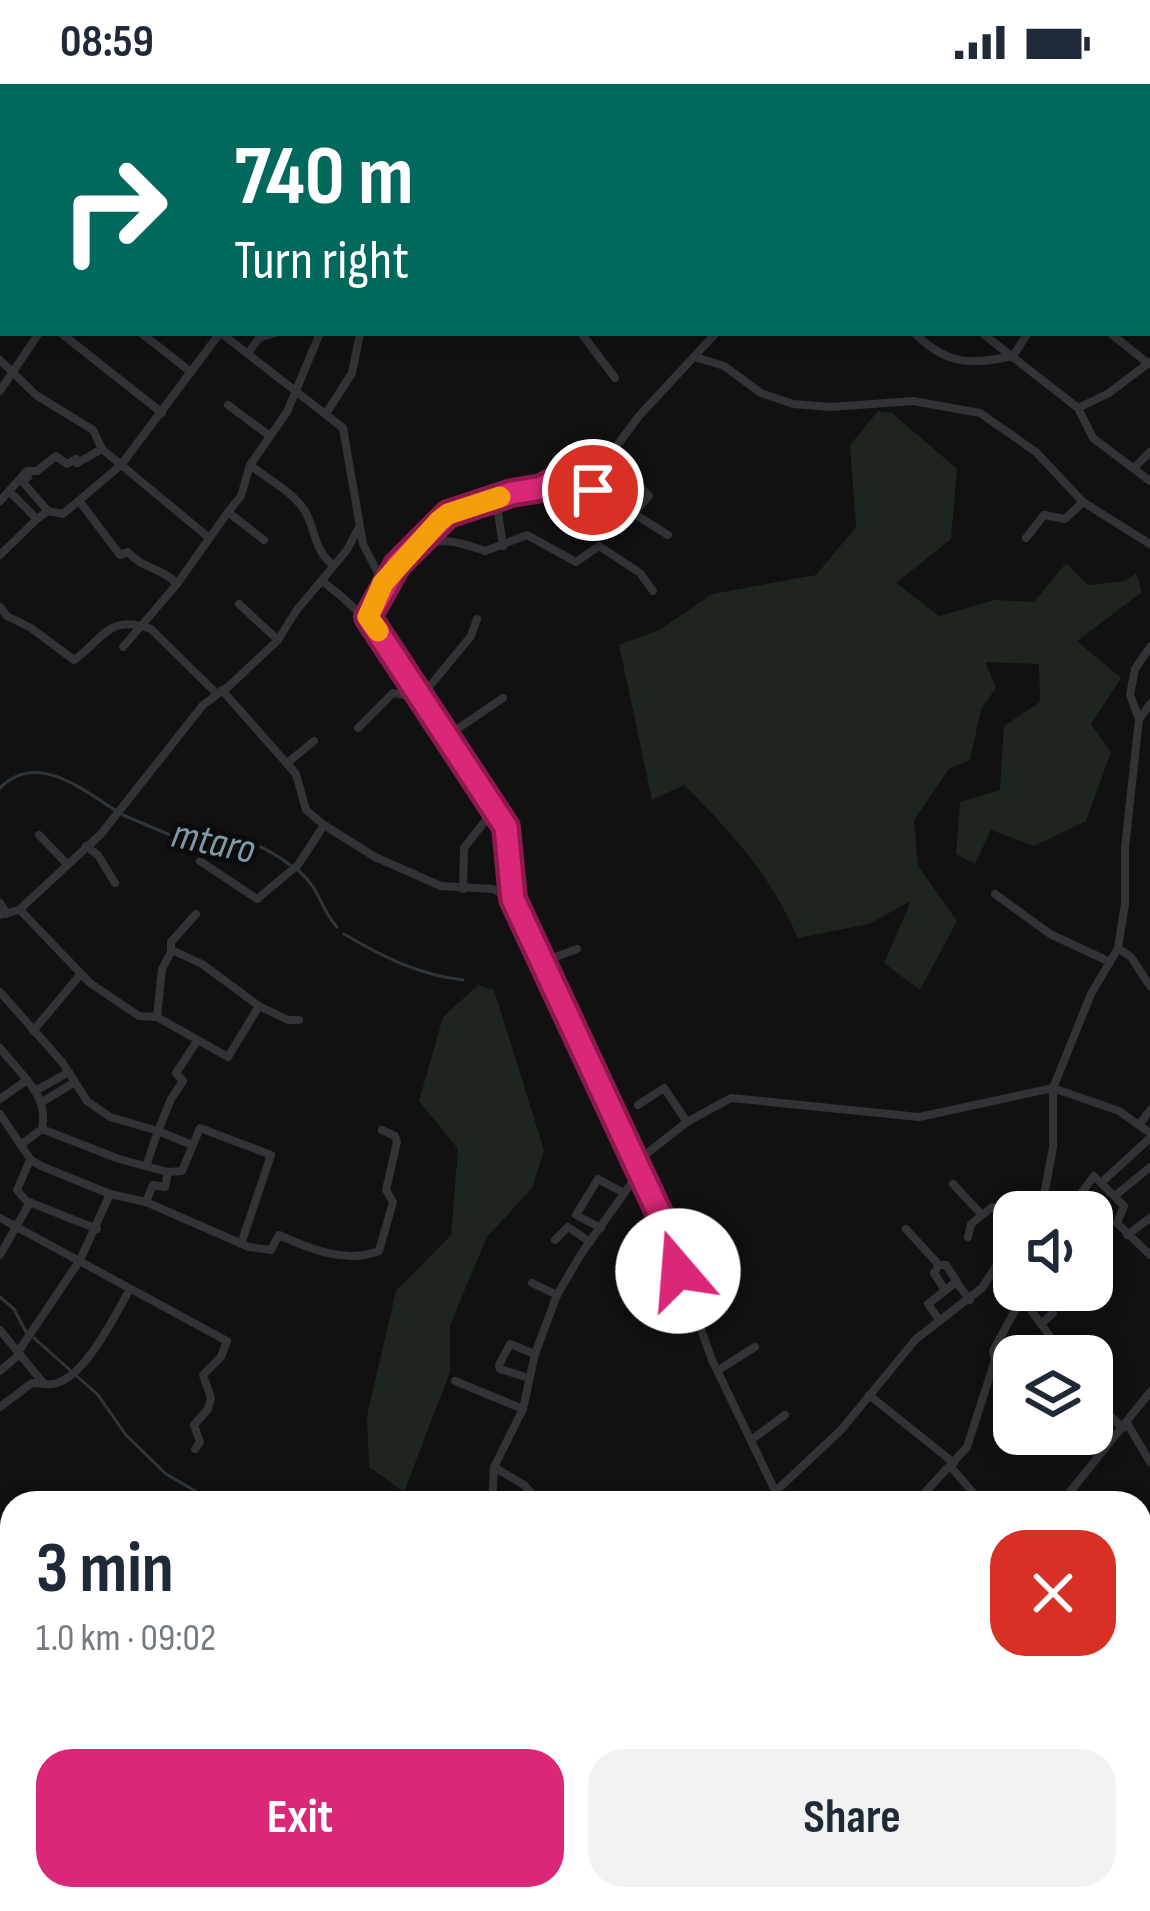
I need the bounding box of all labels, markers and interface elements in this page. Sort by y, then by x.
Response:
text: 08:59 [60,15,154,70]
text: 740 m [234,127,414,228]
icon: right [36,132,192,288]
text: Turn right [234,229,409,294]
pin [542,439,644,541]
icon: arrive [560,457,626,523]
water label: mtaro [167,809,260,876]
map controls [993,1191,1113,1455]
button: sound [993,1191,1113,1311]
position arrow [615,1208,741,1334]
button: layers [993,1335,1113,1455]
text: 3 min [36,1526,174,1613]
button: close [990,1530,1116,1656]
text: 1.0 km · 09:02 [36,1615,216,1662]
button: Exit [36,1749,564,1887]
button: Share [588,1749,1116,1887]

